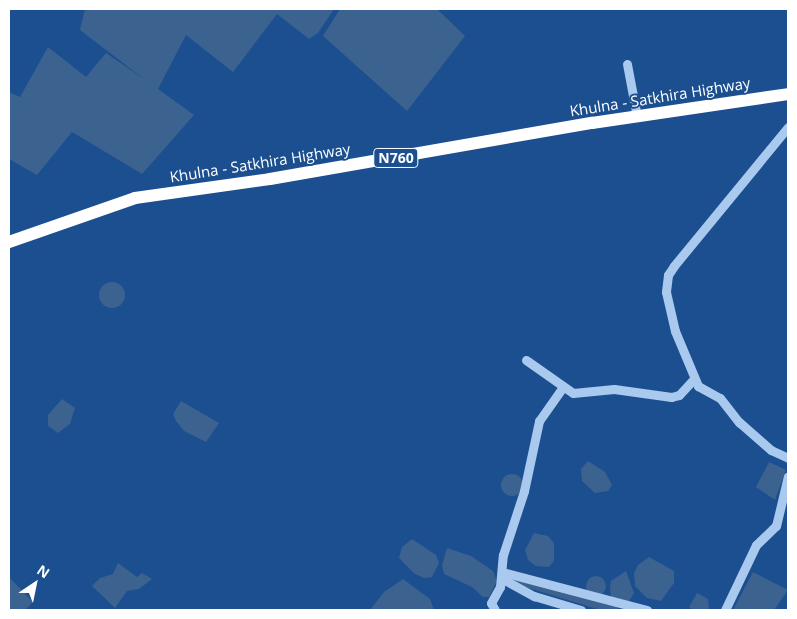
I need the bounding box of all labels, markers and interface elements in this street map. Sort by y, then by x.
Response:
street label: Khulna - Satkhira Highway [569,74,751,120]
street label: Khulna - Satkhira Highway [169,140,351,186]
road number: N760 [372,146,420,170]
north arrow [10,559,60,609]
text: N [34,560,54,582]

